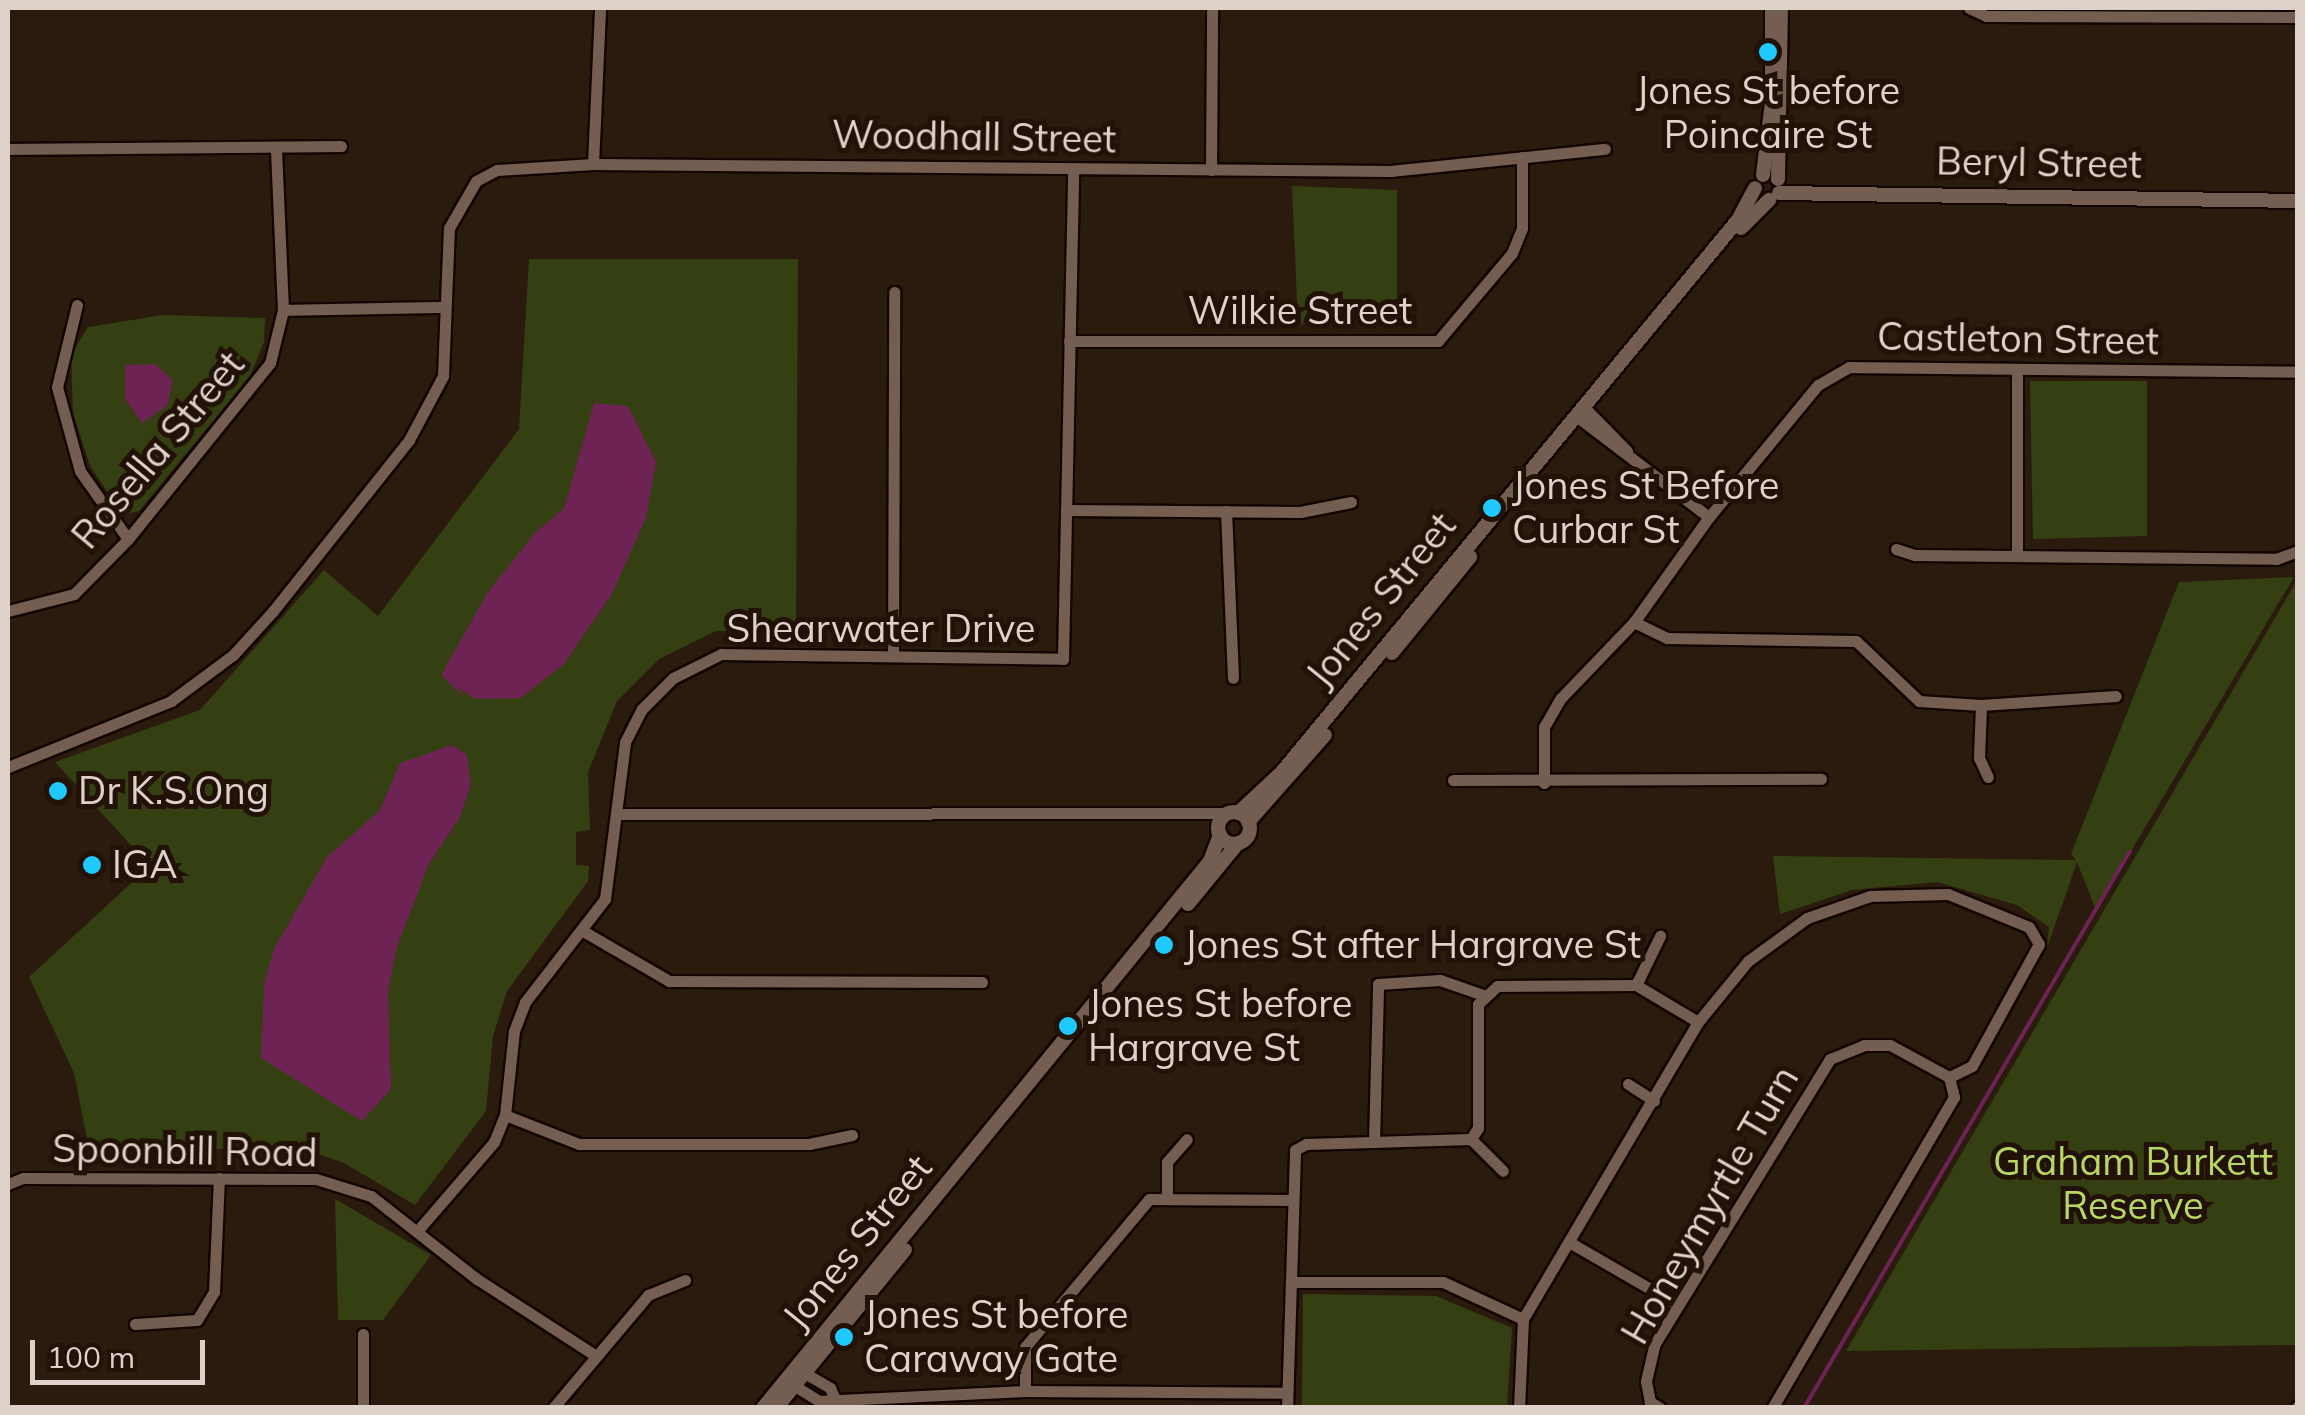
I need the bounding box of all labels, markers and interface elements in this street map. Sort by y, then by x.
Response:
marker: Jones St before Poincaire St [1757,41,1779,63]
place label: Jones St before Poincaire St [1636,68,1900,157]
street label: Woodhall Street [831,112,1117,162]
street label: Beryl Street [1936,138,2142,188]
street label: Wilkie Street [1188,288,1412,334]
street label: Castleton Street [1877,314,2159,364]
street label: Rosella Street [62,342,254,558]
place label: Jones St Before Curbar St [1512,463,1779,552]
marker: Jones St Before Curbar St [1481,497,1503,519]
street label: Jones Street [1297,504,1465,696]
street label: Shearwater Drive [726,606,1036,652]
place label: Dr K.S.Ong [78,768,269,814]
marker: Dr K.S.Ong [47,780,69,802]
place label: IGA [112,842,178,888]
marker: IGA [81,854,103,876]
place label: Jones St after Hargrave St [1184,922,1641,968]
marker: Jones St after Hargrave St [1153,934,1175,956]
place label: Jones St before Hargrave St [1088,981,1352,1070]
marker: Jones St before Hargrave St [1057,1015,1079,1037]
street label: Honeymyrtle Turn [1612,1058,1808,1352]
street label: Spoonbill Road [52,1126,318,1176]
park label: Graham Burkett Reserve [1993,1139,2273,1228]
street label: Jones Street [773,1146,941,1338]
place label: Jones St before Caraway Gate [864,1292,1128,1382]
scale bar [35,1320,210,1382]
marker: Jones St before Caraway Gate [833,1326,855,1348]
text: 100 m [47,1338,135,1376]

